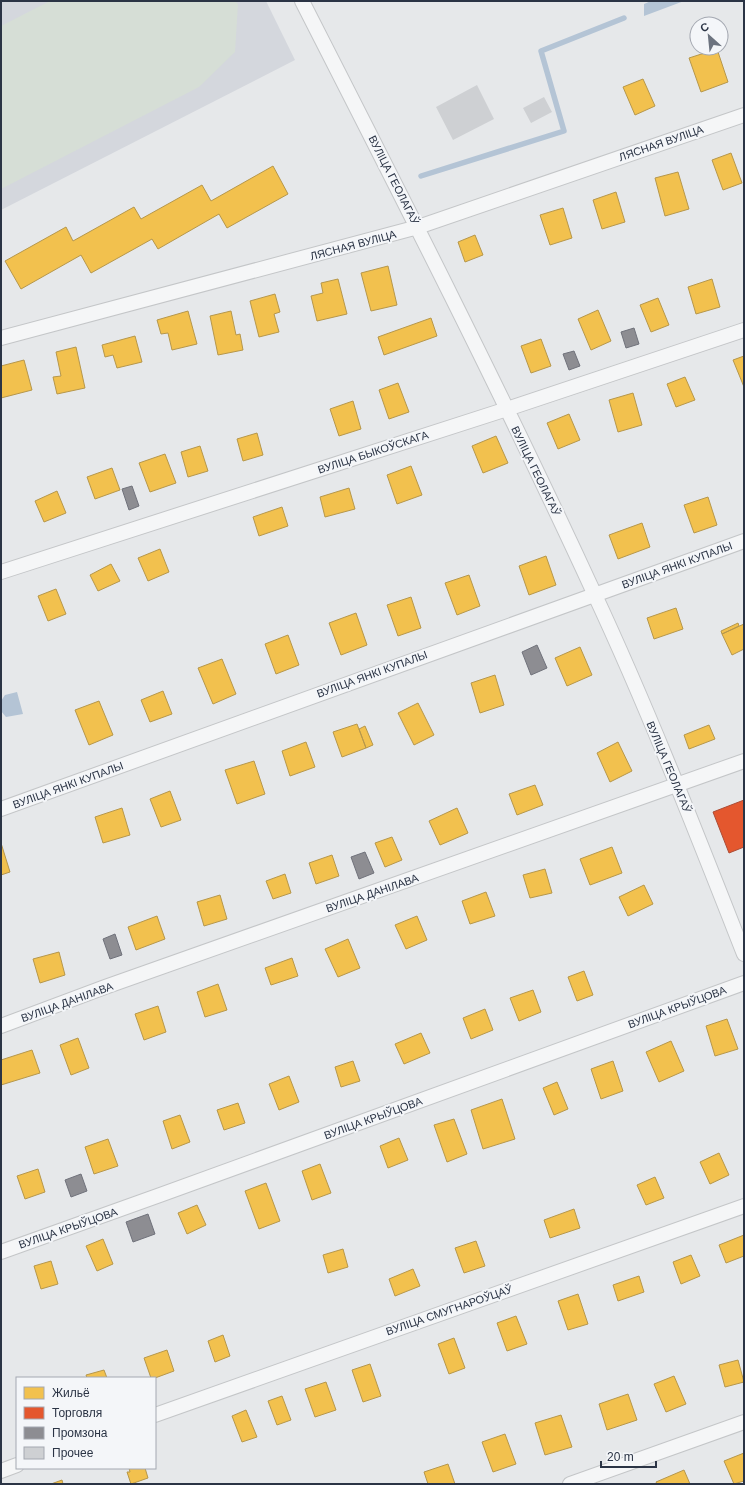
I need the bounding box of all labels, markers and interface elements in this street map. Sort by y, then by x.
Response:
north arrow [689,16,729,56]
text: С [698,20,711,34]
street label: ЛЯСНАЯ ВУЛІЦА [617,123,706,163]
street label: ВУЛІЦА ГЕОЛАГАЎ [366,134,422,227]
street label: ЛЯСНАЯ ВУЛІЦА [309,228,398,262]
street label: ВУЛІЦА ГЕОЛАГАЎ [509,424,563,519]
street label: ВУЛІЦА БЫКОЎСКАГА [316,428,430,476]
street label: ВУЛІЦА ЯНКІ КУПАЛЫ [620,539,734,591]
street label: ВУЛІЦА ЯНКІ КУПАЛЫ [315,648,429,700]
street label: ВУЛІЦА ГЕОЛАГАЎ [644,719,694,815]
street label: ВУЛІЦА ЯНКІ КУПАЛЫ [11,759,125,811]
street label: ВУЛІЦА ДАНІЛАВА [324,871,420,914]
street label: ВУЛІЦА ДАНІЛАВА [19,980,115,1024]
street label: ВУЛІЦА КРЫЎЦОВА [626,983,728,1030]
street label: ВУЛІЦА КРЫЎЦОВА [322,1094,424,1141]
street label: ВУЛІЦА КРЫЎЦОВА [17,1205,120,1251]
street label: ВУЛІЦА СМУГНАРОЎЦАЎ [384,1282,515,1337]
legend [16,1377,156,1469]
text: Жильё [52,1386,90,1400]
text: Торговля [52,1406,102,1420]
text: Промзона [52,1426,108,1440]
scale bar [601,1443,656,1469]
text: Прочее [52,1446,94,1460]
text: 20 m [607,1450,634,1464]

